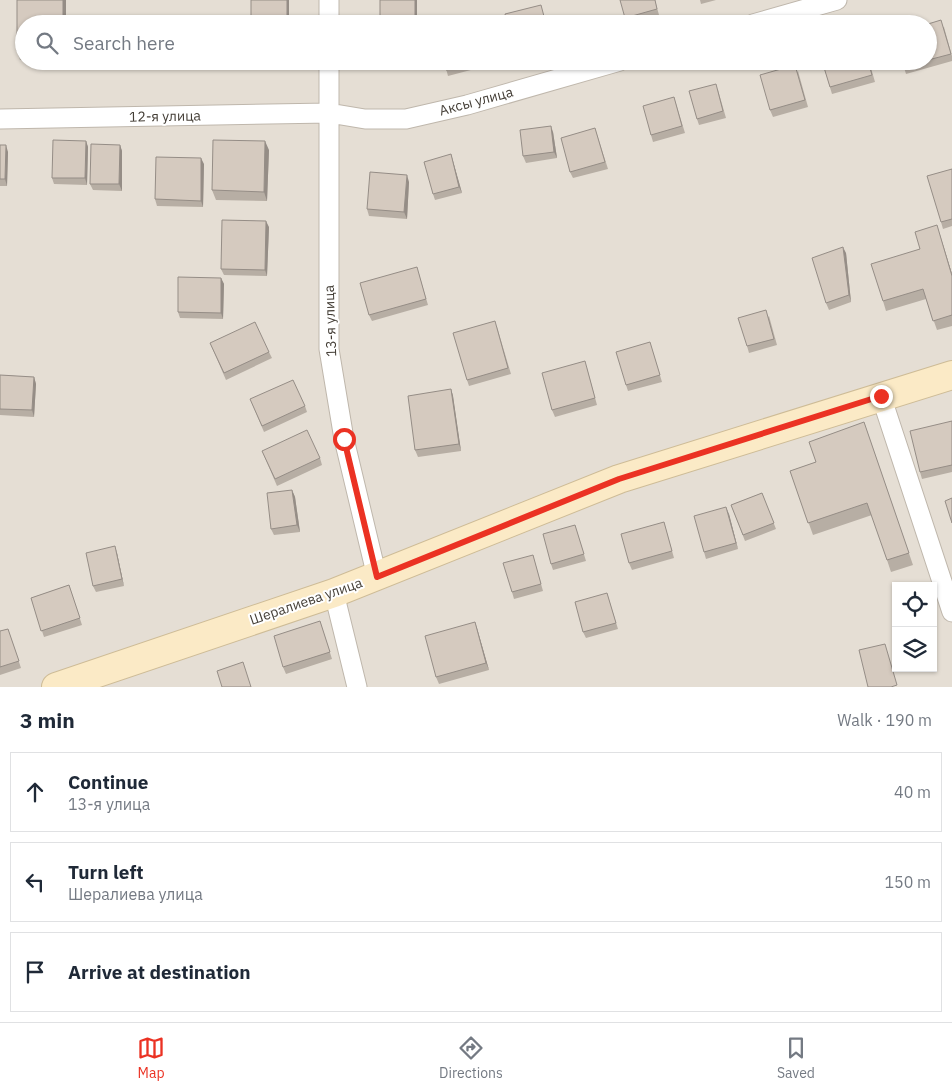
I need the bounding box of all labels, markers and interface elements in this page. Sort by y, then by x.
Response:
search box [15,15,937,70]
icon: search [33,29,61,57]
text: Search here [73,31,175,55]
street label: Аксы улица [437,82,515,119]
street label: 12-я улица [129,106,202,126]
street label: 13-я улица [320,284,340,357]
route end [870,385,893,408]
route start [333,428,356,451]
street label: Шералиева улица [247,573,365,629]
map controls [892,582,937,672]
button: locate [892,582,937,627]
button: layers [892,627,937,672]
text: 3 min [20,706,75,734]
text: Walk · 190 m [837,710,932,730]
text: Continue [68,770,148,794]
icon: ahead [21,778,49,806]
text: 40 m [894,782,931,802]
text: 13-я улица [68,794,150,814]
text: Turn left [68,860,144,884]
icon: left [21,868,49,896]
text: 150 m [884,872,931,892]
text: Шералиева улица [68,884,203,904]
icon: arrive [21,958,49,986]
text: Arrive at destination [68,960,251,984]
tab: Map [137,1034,165,1082]
tab: Directions [439,1034,503,1082]
tab: Saved [777,1034,815,1082]

